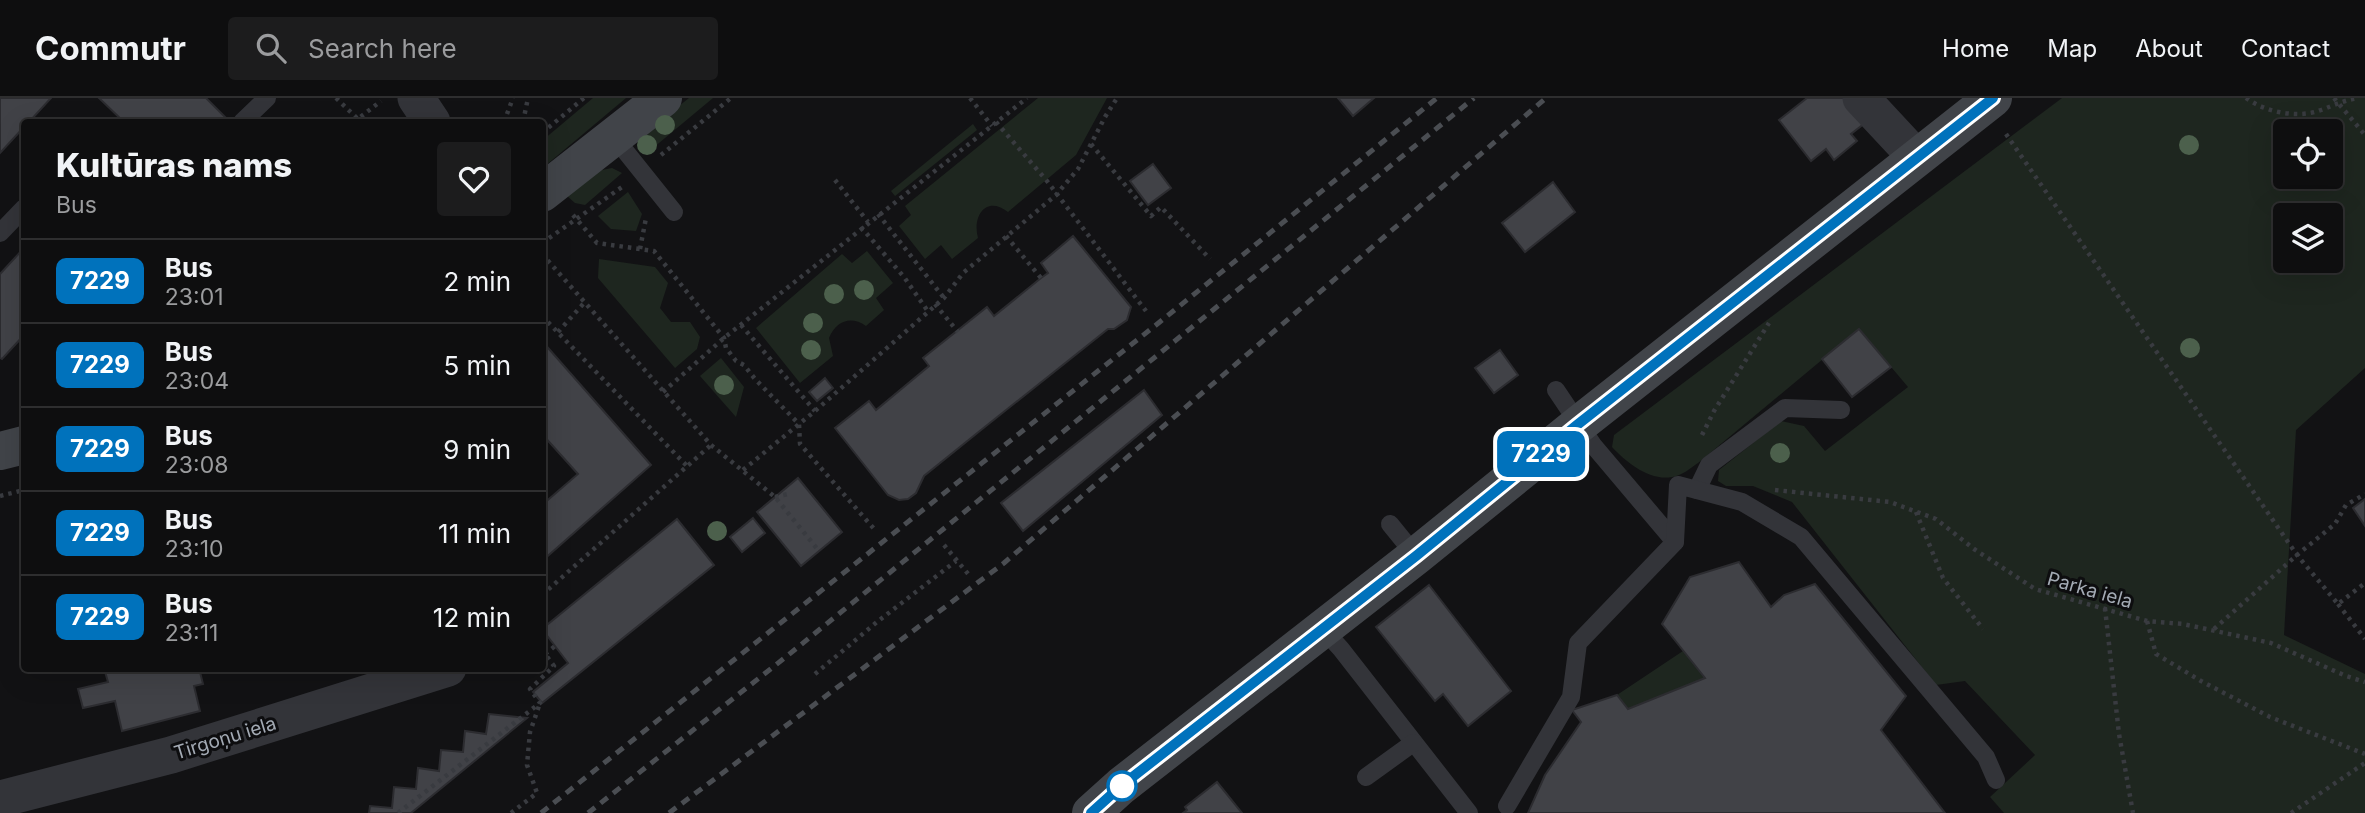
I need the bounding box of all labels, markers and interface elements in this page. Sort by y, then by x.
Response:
search box [228,17,718,80]
text: Commutr [35,28,186,68]
icon: search [252,29,290,67]
text: Search here [308,33,457,64]
text: Home [1942,34,2009,63]
text: Map [2047,34,2097,63]
text: About [2135,34,2203,63]
text: Contact [2241,34,2330,63]
map controls [2273,119,2343,273]
button: locate [2273,119,2343,189]
button: heart [437,142,511,216]
text: Kultūras nams [56,145,292,185]
text: Bus [56,191,97,219]
button: layers [2273,203,2343,273]
text: Bus [165,252,213,283]
text: 7229 [70,266,130,295]
text: 2 min [443,266,511,297]
text: 23:01 [165,283,224,311]
text: Bus [165,336,213,367]
text: 7229 [70,350,130,379]
text: 5 min [443,350,511,381]
text: 23:04 [165,367,229,395]
text: Bus [165,420,213,451]
line badge: 7229 [1492,431,1590,477]
text: 7229 [70,434,130,463]
text: 9 min [443,434,511,465]
text: 7229 [1511,439,1571,468]
text: 23:08 [165,451,228,479]
text: Bus [165,504,213,535]
text: 7229 [70,518,130,547]
text: 11 min [438,518,511,549]
text: 23:10 [165,535,224,563]
street label: Parka iela [2045,567,2135,613]
text: Bus [165,588,213,619]
text: 7229 [70,602,130,631]
text: 12 min [433,602,511,633]
text: 23:11 [165,619,218,647]
street label: Tirgoņu iela [171,712,279,764]
unlabelled marker [1107,771,1137,801]

